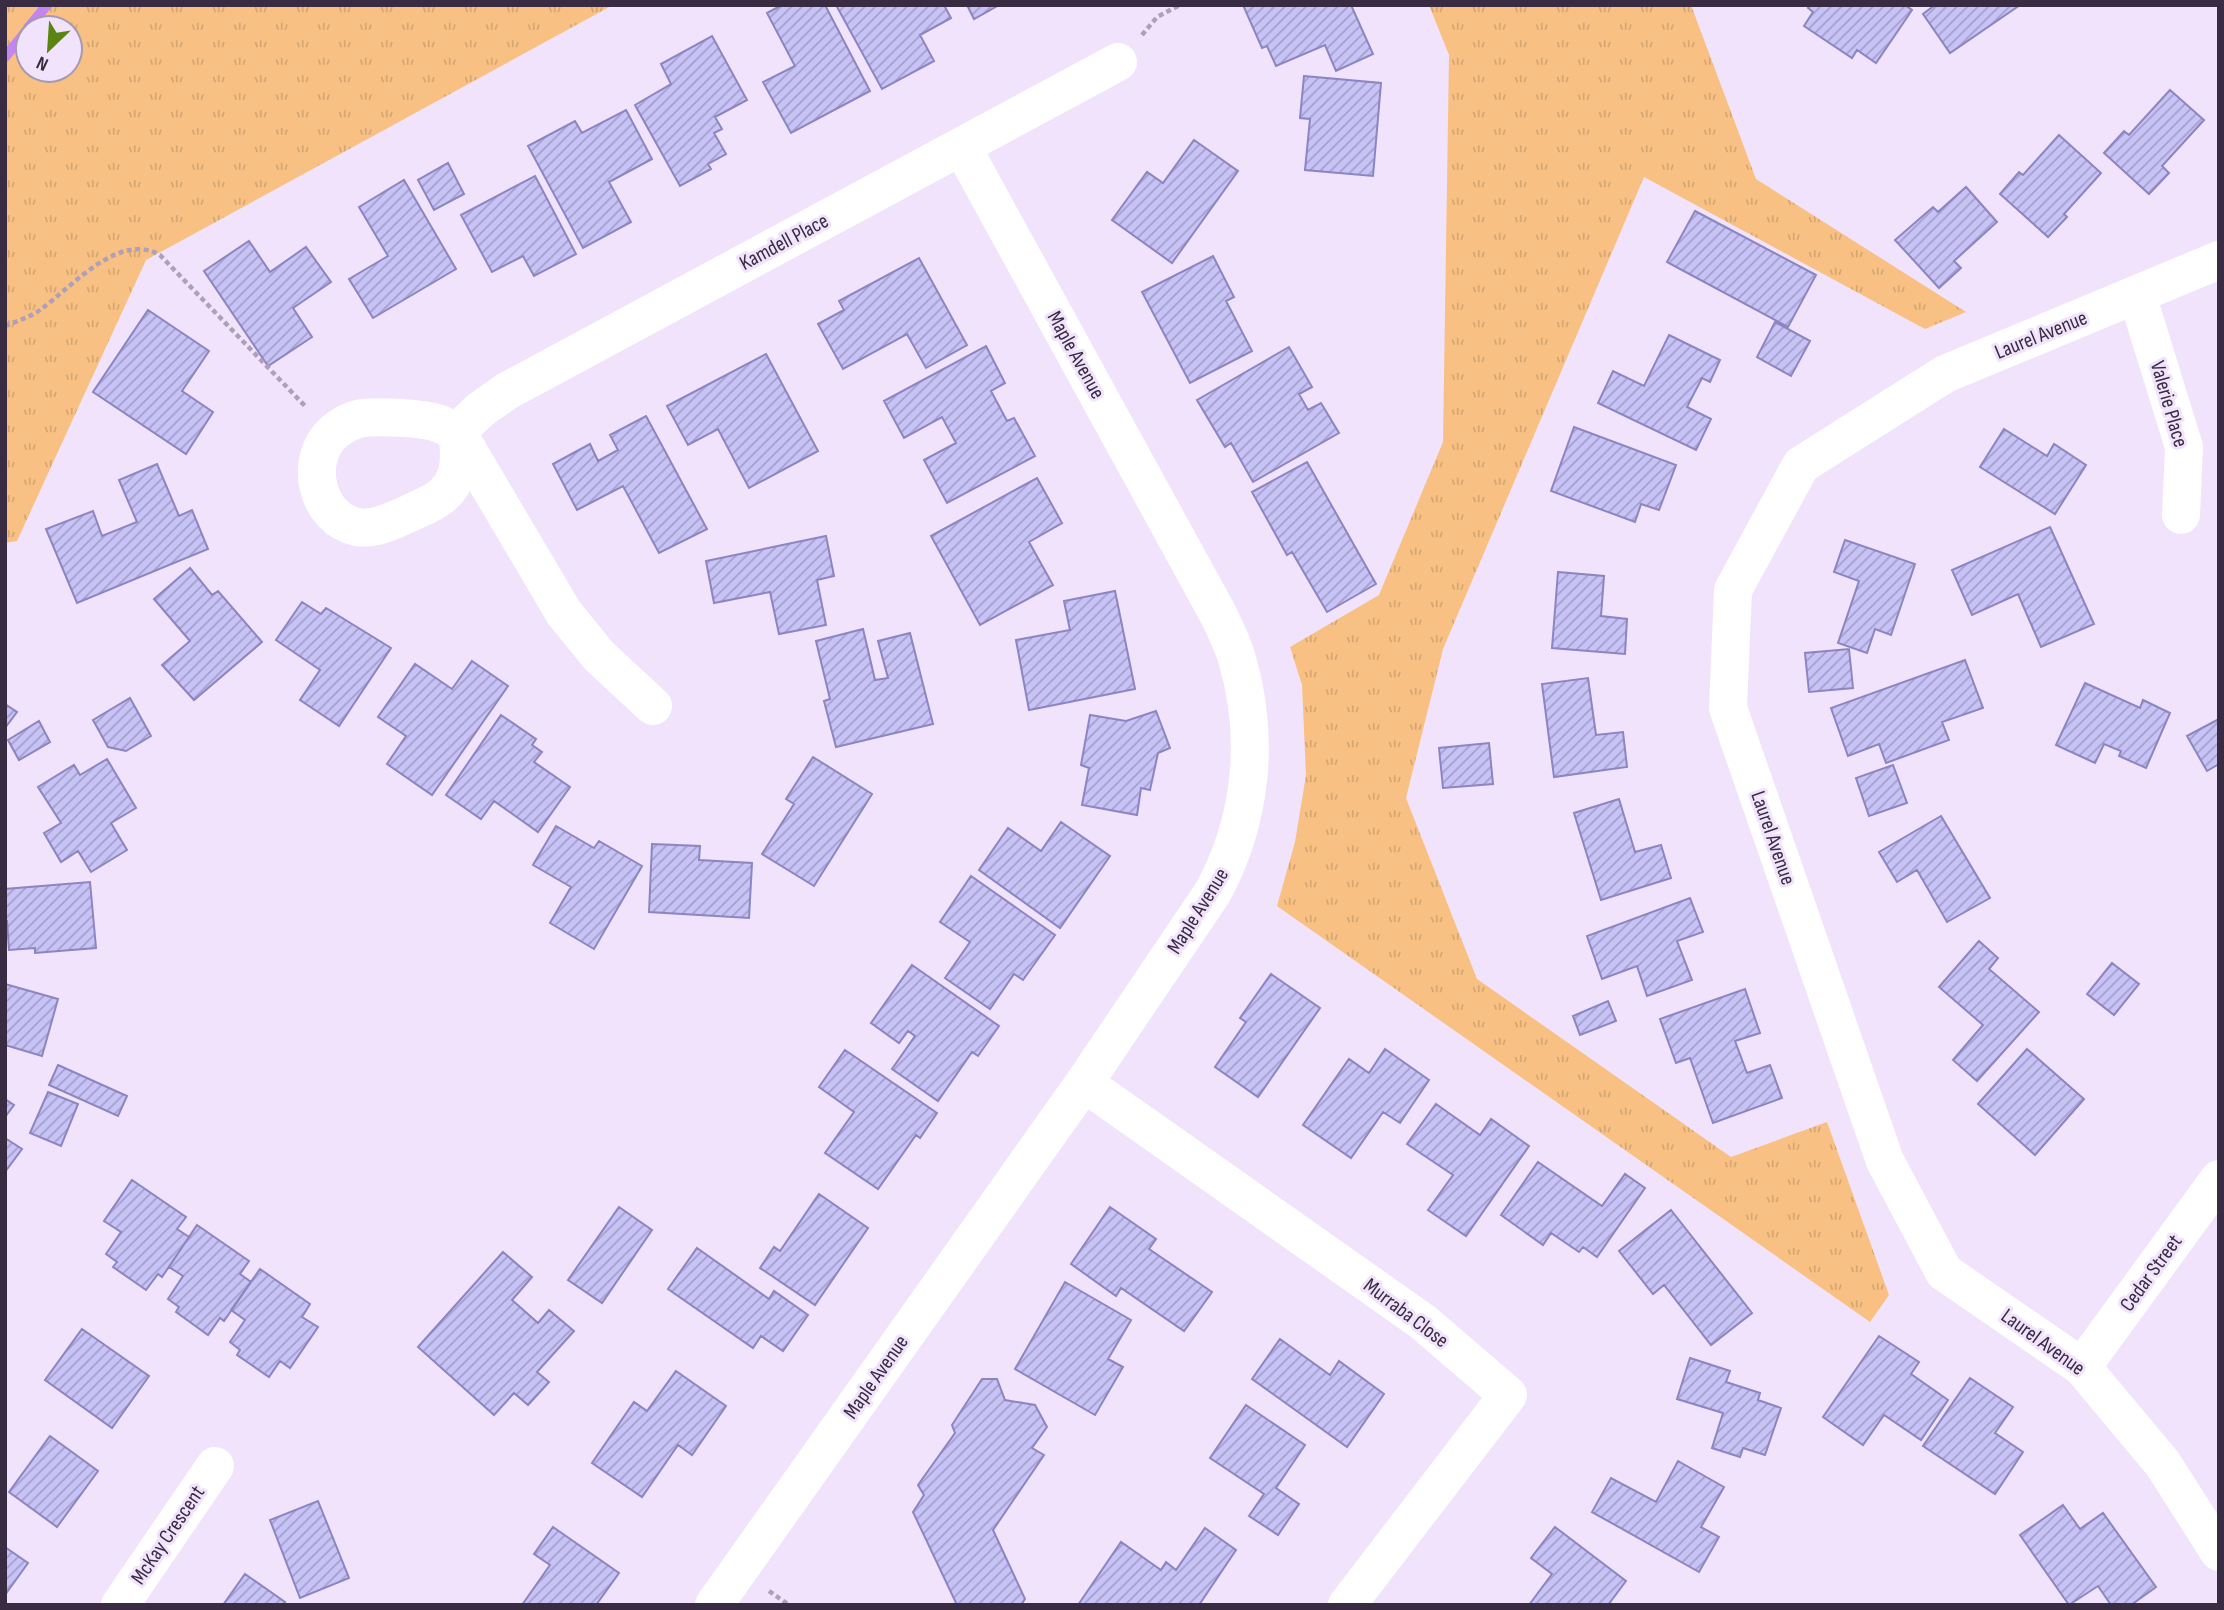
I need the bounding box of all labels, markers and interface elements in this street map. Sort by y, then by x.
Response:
north arrow [14,14,84,84]
text: N [33,50,52,76]
street label: Kamdell Place [735,208,833,276]
street label: Laurel Avenue [1991,305,2091,365]
street label: Maple Avenue [1042,307,1110,403]
street label: Valerie Place [2145,358,2193,450]
street label: Laurel Avenue [1745,788,1801,888]
street label: Maple Avenue [1162,864,1234,958]
street label: Cedar Street [2115,1230,2187,1316]
street label: Murraba Close [1359,1273,1453,1353]
street label: Laurel Avenue [1996,1303,2090,1381]
street label: Maple Avenue [838,1330,914,1424]
street label: McKay Crescent [126,1481,210,1589]

